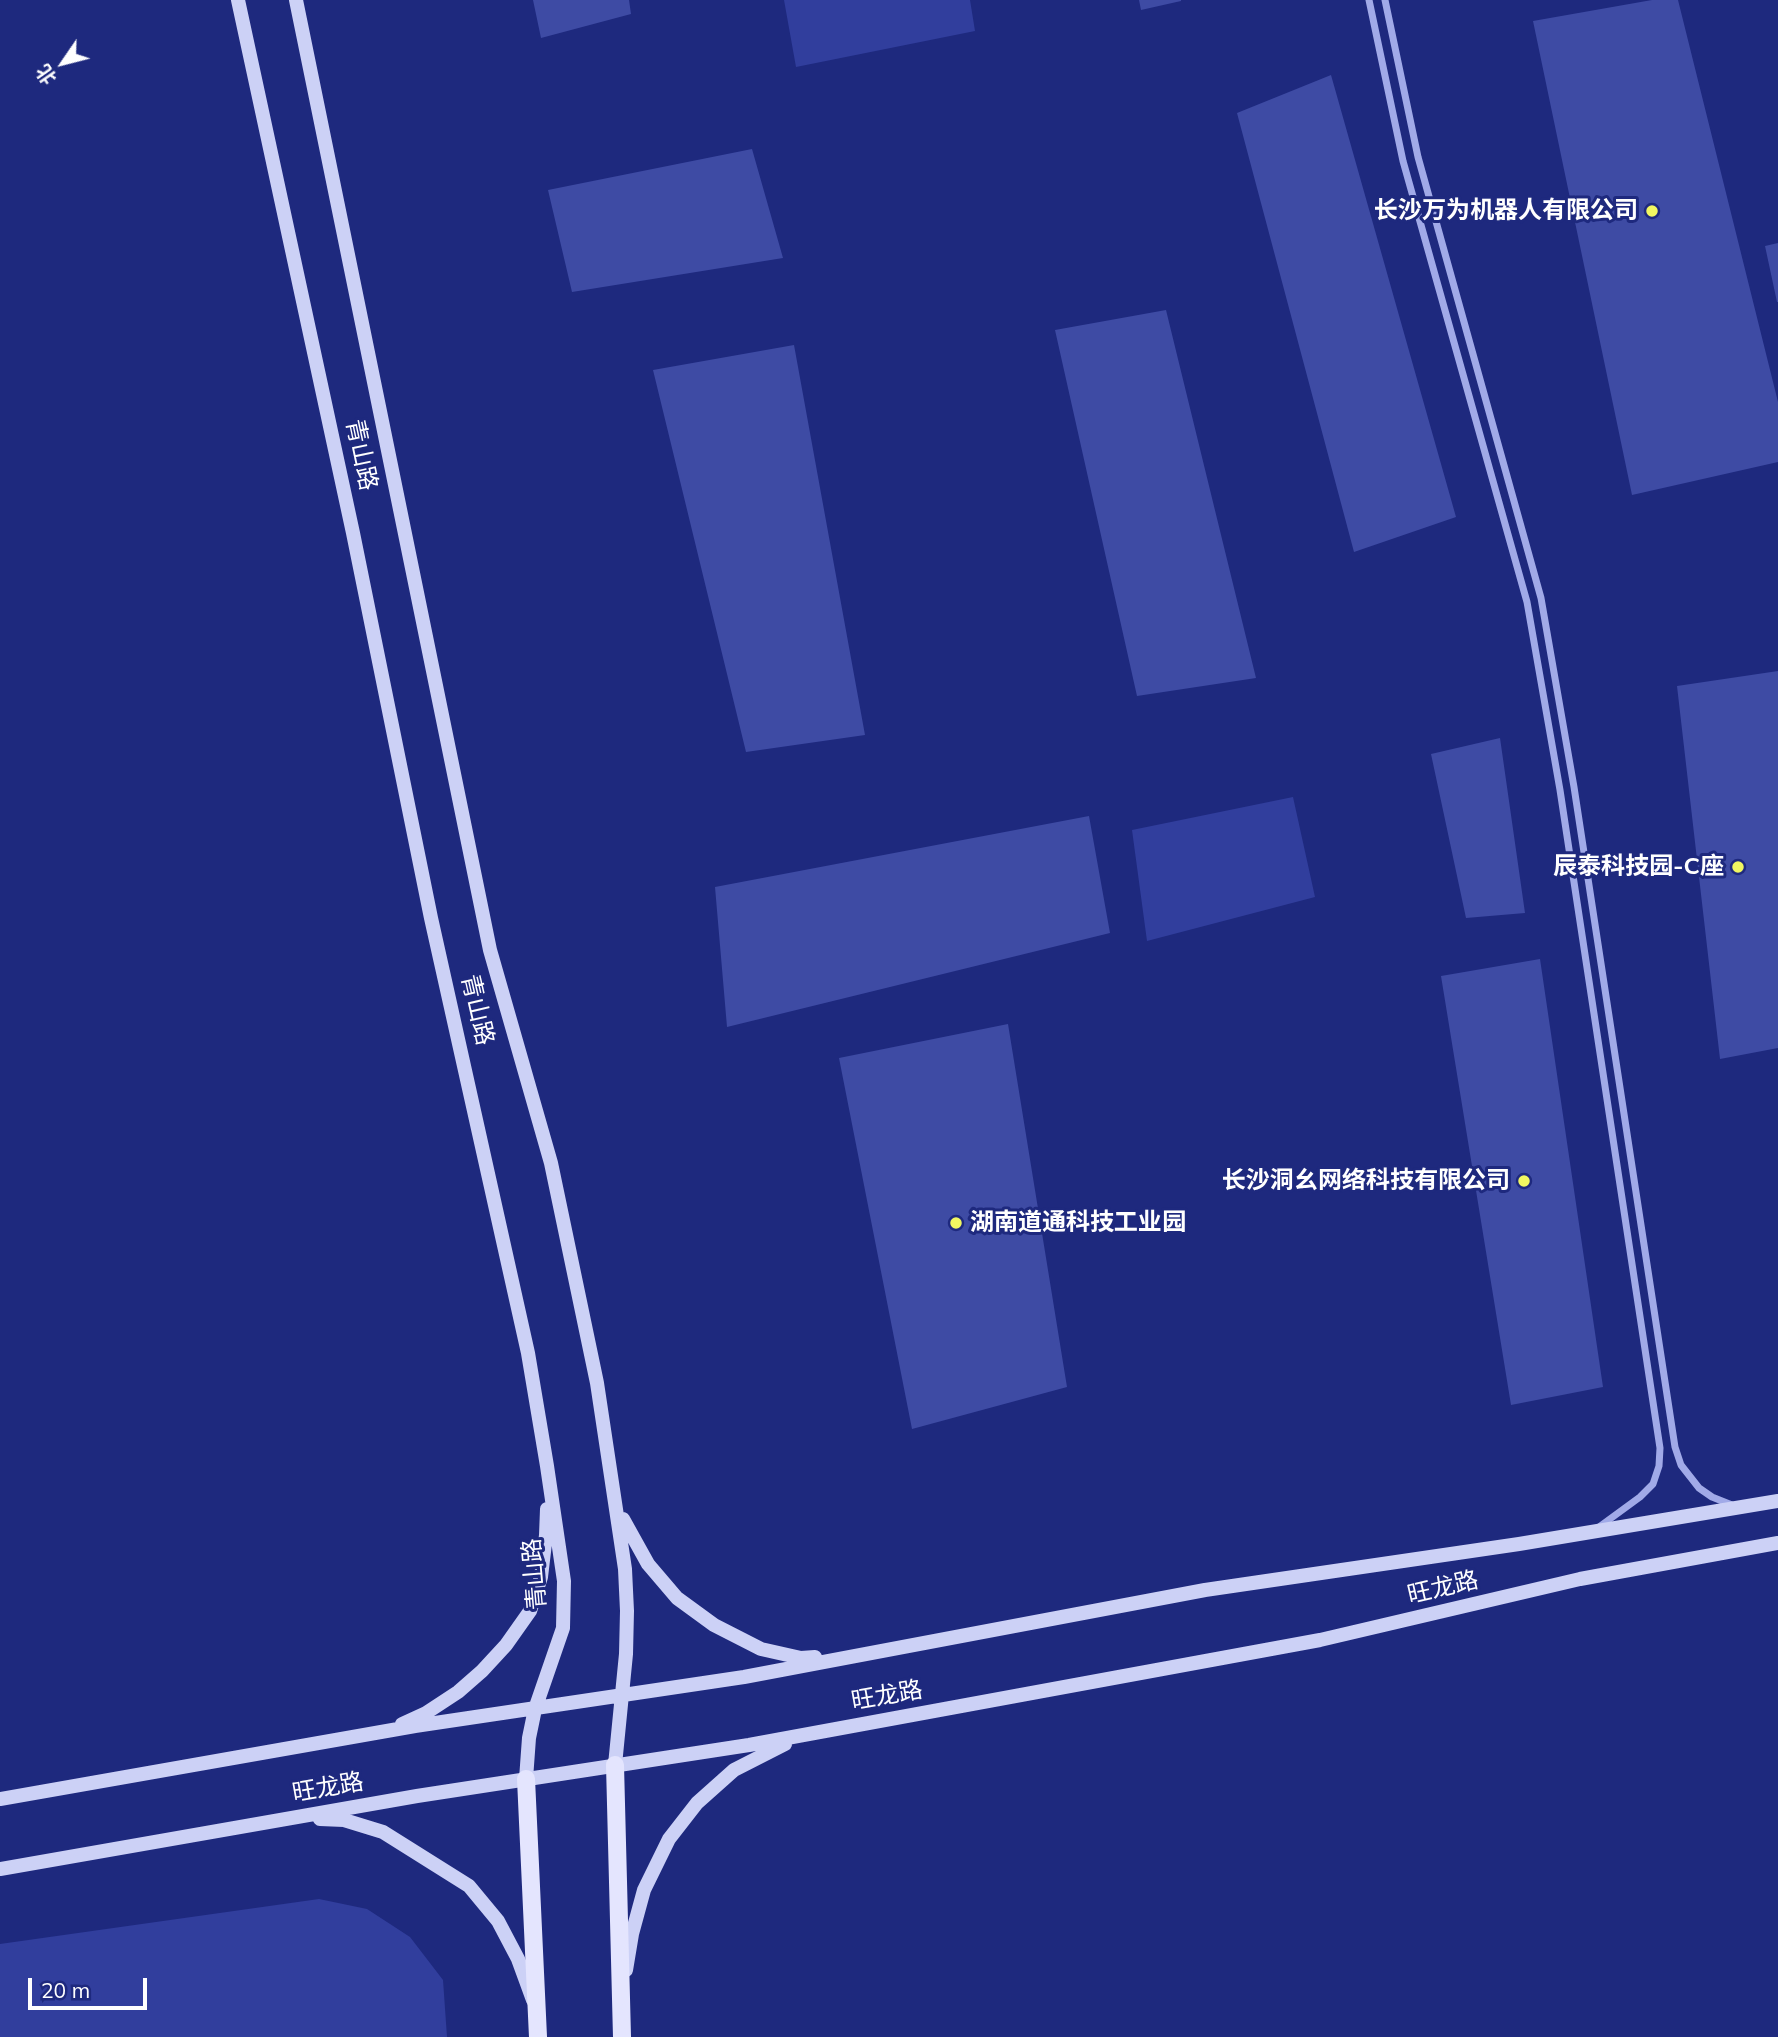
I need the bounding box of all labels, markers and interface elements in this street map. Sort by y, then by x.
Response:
north arrow [28,28,98,98]
text: 北 [31,60,61,90]
place label: 长沙万为机器人有限公司 [1374,197,1638,225]
marker: 长沙万为机器人有限公司 [1644,203,1660,219]
street label: 青山路 [339,417,383,493]
place label: 辰泰科技园-C座 [1553,853,1724,881]
marker: 辰泰科技园-C座 [1730,859,1746,875]
street label: 青山路 [455,972,499,1048]
place label: 长沙洞幺网络科技有限公司 [1222,1167,1510,1195]
marker: 长沙洞幺网络科技有限公司 [1516,1173,1532,1189]
place label: 湖南道通科技工业园 [970,1209,1186,1237]
marker: 湖南道通科技工业园 [948,1215,964,1231]
street label: 青山路 [518,1537,552,1611]
street label: 旺龙路 [1405,1566,1481,1610]
street label: 旺龙路 [849,1676,925,1716]
street label: 旺龙路 [290,1768,366,1808]
scale bar [32,1964,150,2008]
text: 20 m [41,1977,90,2003]

